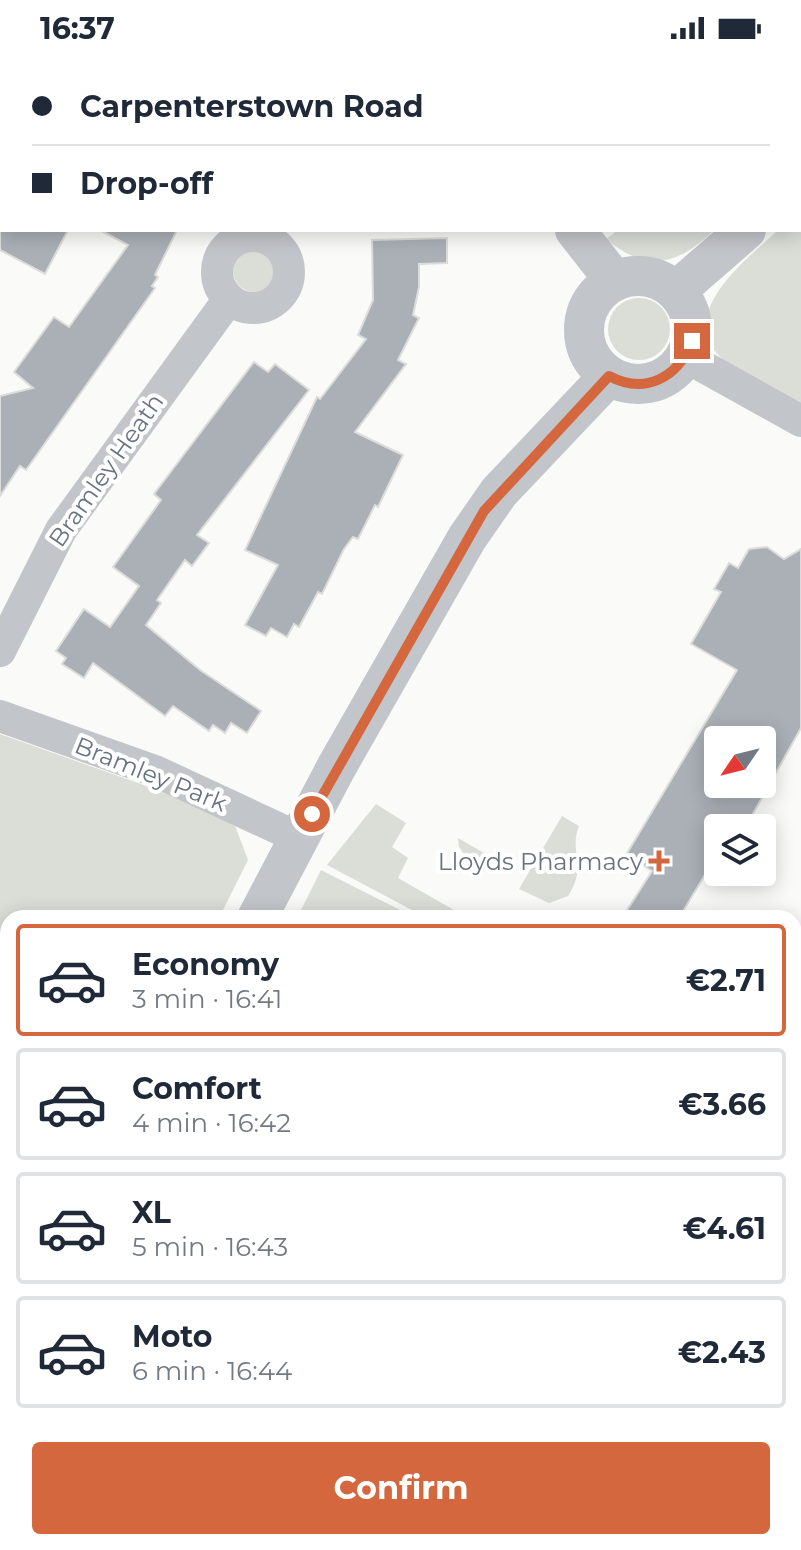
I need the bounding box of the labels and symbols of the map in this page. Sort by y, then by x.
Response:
route end [674,323,710,359]
street label: Bramley Heath [42,388,170,552]
north arrow [704,726,776,798]
street label: Bramley Park [71,730,232,818]
route start [294,796,330,832]
place label: Lloyds Pharmacy [438,847,643,876]
marker: Lloyds Pharmacy [650,852,668,870]

